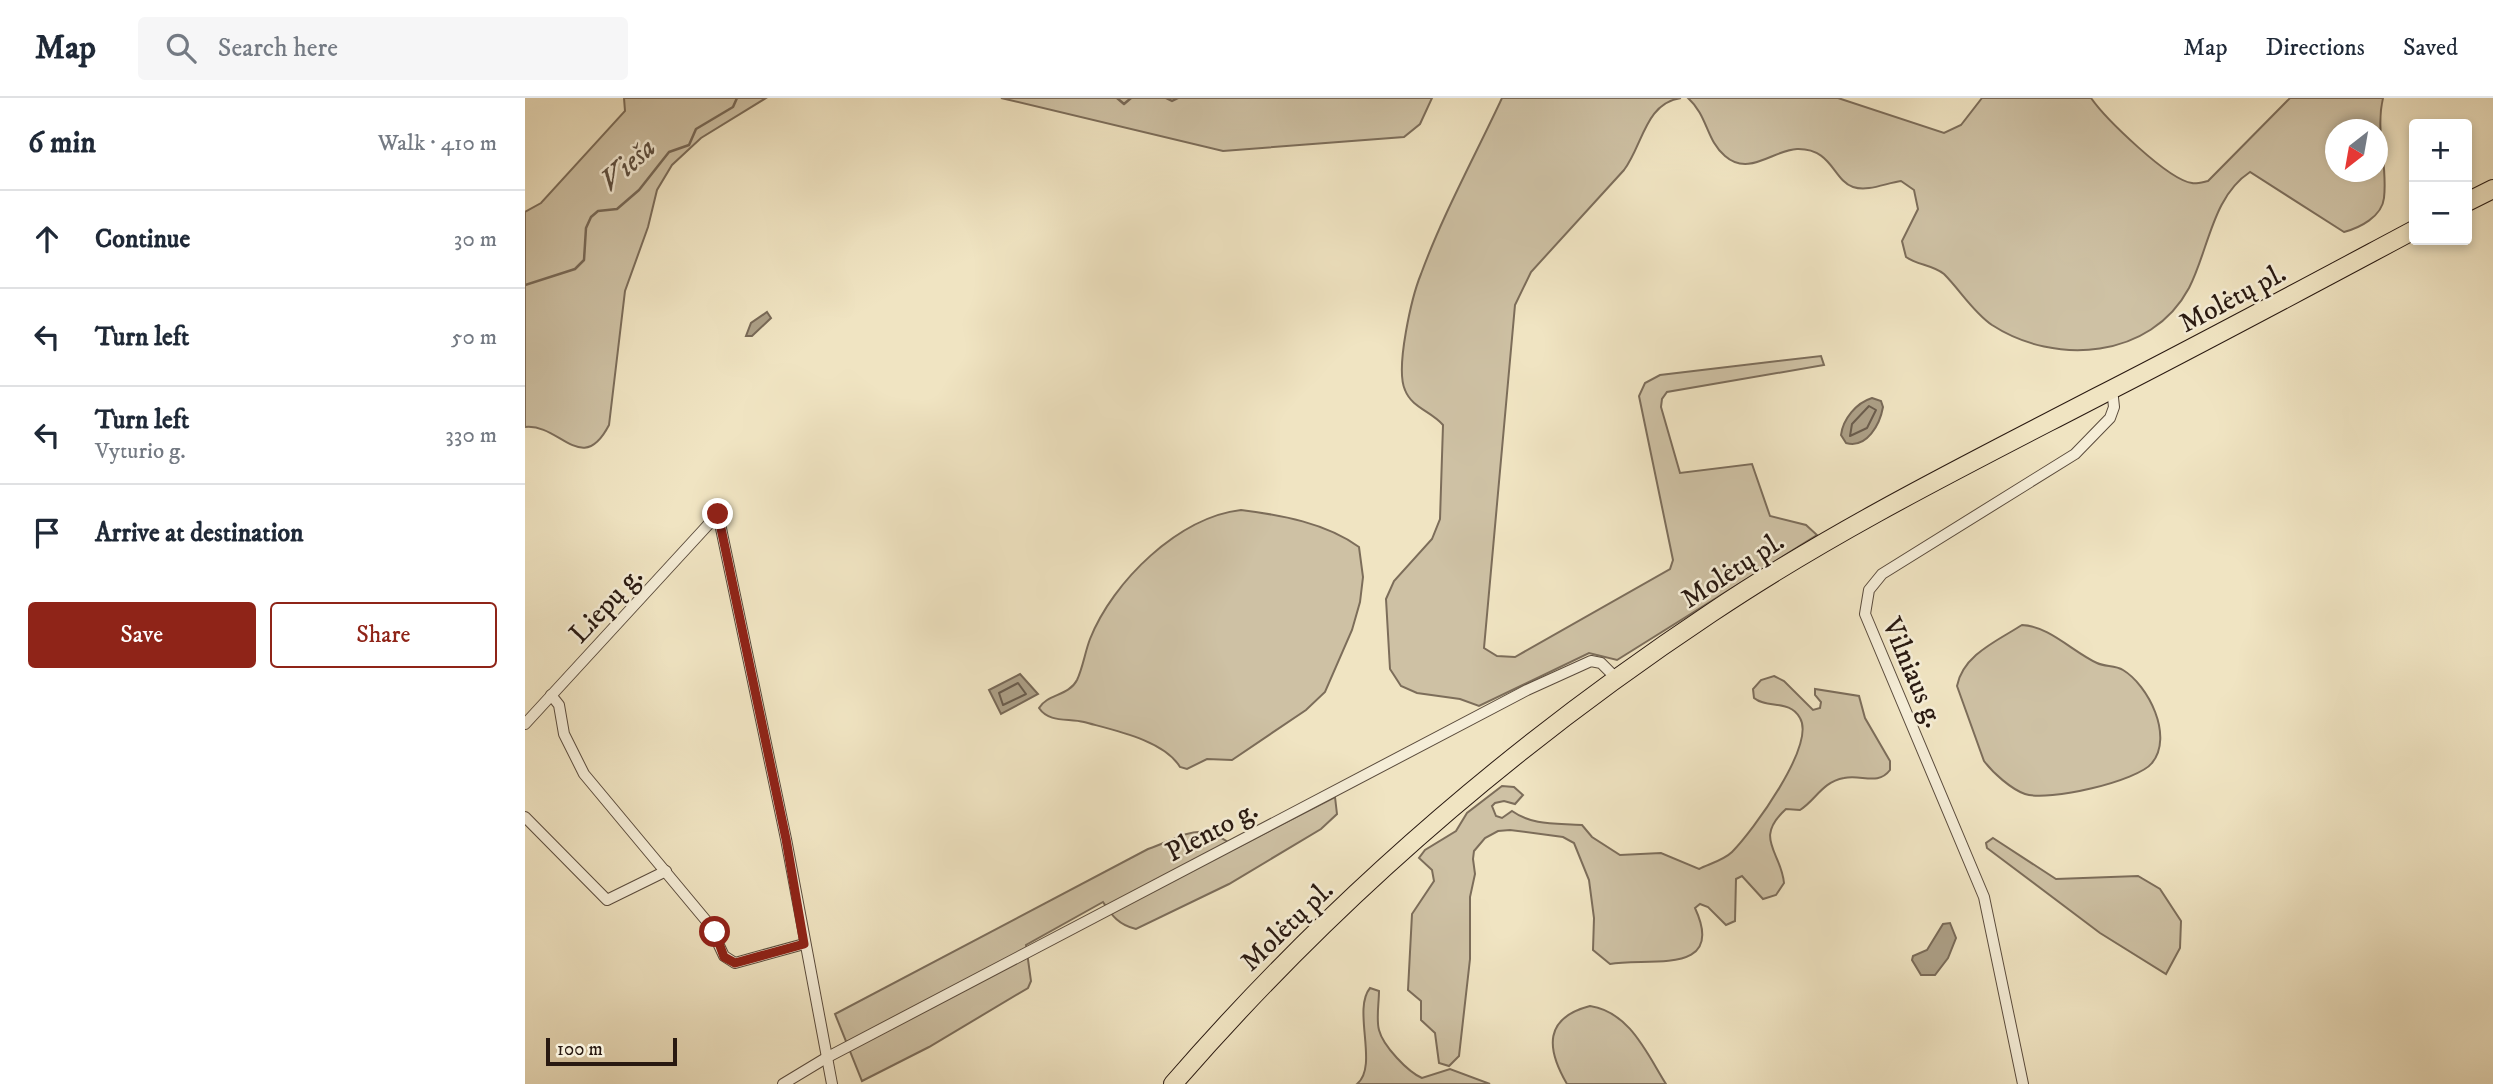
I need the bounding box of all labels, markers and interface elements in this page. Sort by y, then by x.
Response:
search box [138,17,628,80]
text: Map [35,28,96,69]
icon: search [162,29,200,67]
text: Search here [218,32,338,65]
text: Map [2183,33,2228,63]
text: Directions [2266,33,2365,63]
text: Saved [2403,33,2458,63]
north arrow [2325,119,2388,182]
map controls [2409,119,2472,245]
button: + [2409,119,2472,182]
text: 6 min [28,125,96,162]
text: Walk · 410 m [378,129,497,158]
water label: Vieša [592,130,664,200]
button: − [2409,182,2472,245]
icon: ahead [28,220,66,258]
text: Continue [95,223,190,256]
text: 30 m [454,225,497,254]
street label: Molėtų pl. [2173,256,2292,341]
icon: left [28,318,66,356]
text: Turn left [95,321,189,354]
text: 50 m [451,323,497,352]
text: Turn left [95,404,189,437]
icon: left [28,416,66,454]
text: 330 m [445,421,497,450]
text: Vyturio g. [95,437,186,466]
route end [702,498,733,529]
icon: arrive [28,514,66,552]
text: Arrive at destination [95,517,304,550]
street label: Molėtų pl. [1675,524,1791,617]
street label: Liepų g. [562,559,651,651]
button: Save [28,602,256,668]
button: Share [270,602,497,668]
street label: Vilniaus g. [1873,611,1951,733]
street label: Plento g. [1160,793,1264,870]
street label: Molėtų pl. [1233,873,1341,979]
route start [699,916,730,947]
scale bar [546,1035,677,1067]
text: 100 m [557,1038,603,1061]

